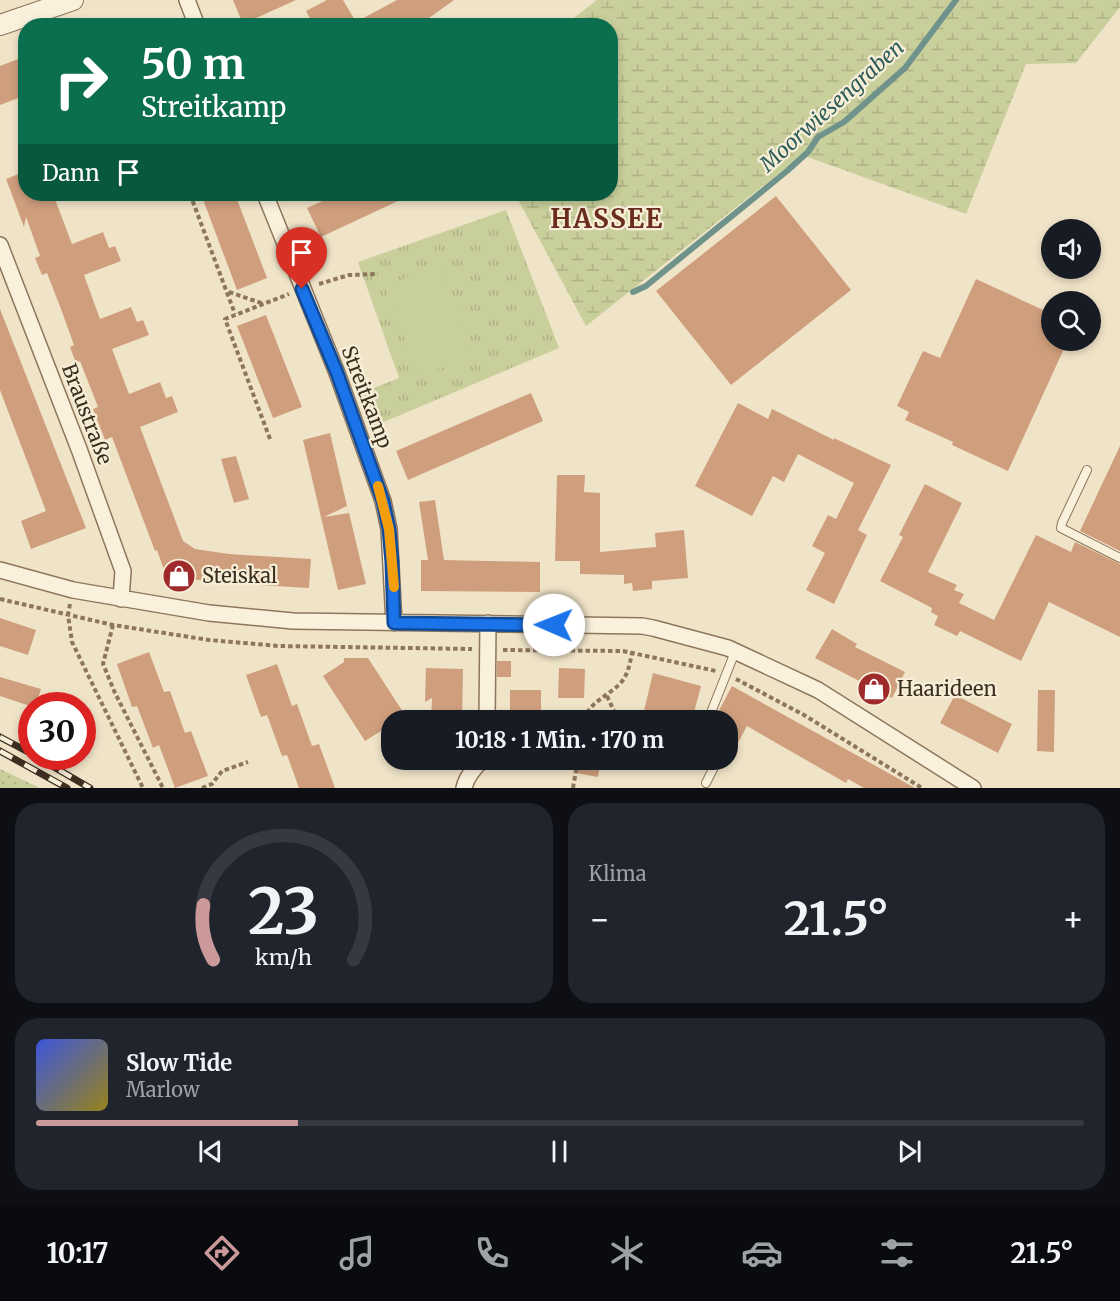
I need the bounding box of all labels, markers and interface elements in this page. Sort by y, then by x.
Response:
water label: Moorwiesengraben [753,34,909,178]
text: 50 m [141,38,245,90]
icon: right [42,42,120,120]
text: Streitkamp [141,90,286,124]
icon: arrive [112,156,145,189]
text: Dann [42,159,100,187]
district label: HASSEE [550,202,664,235]
map controls [1041,219,1101,351]
button: sound [1041,219,1101,279]
pin [276,227,327,289]
icon: arrive [285,236,318,269]
button: search [1041,291,1101,351]
street label: Streitkamp [337,342,398,452]
street label: Braustraße [57,360,118,468]
shop icon: Steiskal [161,558,197,594]
place label: Steiskal [202,563,277,588]
position arrow [522,593,586,657]
shop icon: Haarideen [856,671,892,707]
place label: Haarideen [897,676,997,701]
speed limit sign: 30 [18,692,96,770]
text: 10:18 · 1 Min. · 170 m [455,726,664,754]
text: Klima [589,861,646,886]
text: 23 [248,873,319,951]
text: 21.5° [784,891,889,947]
text: − [589,899,611,940]
text: + [1062,899,1084,940]
text: km/h [255,944,312,971]
text: Slow Tide [126,1049,232,1077]
text: Marlow [126,1077,200,1102]
icon: previous [194,1135,227,1168]
icon: pause [543,1135,576,1168]
icon: next [893,1135,926,1168]
icon: directions [201,1232,243,1274]
icon: music [336,1232,378,1274]
icon: phone [471,1232,513,1274]
icon: climate [606,1232,648,1274]
icon: car [741,1232,783,1274]
icon: filters [876,1232,918,1274]
text: 10:17 [46,1236,109,1270]
text: 21.5° [1011,1236,1074,1270]

